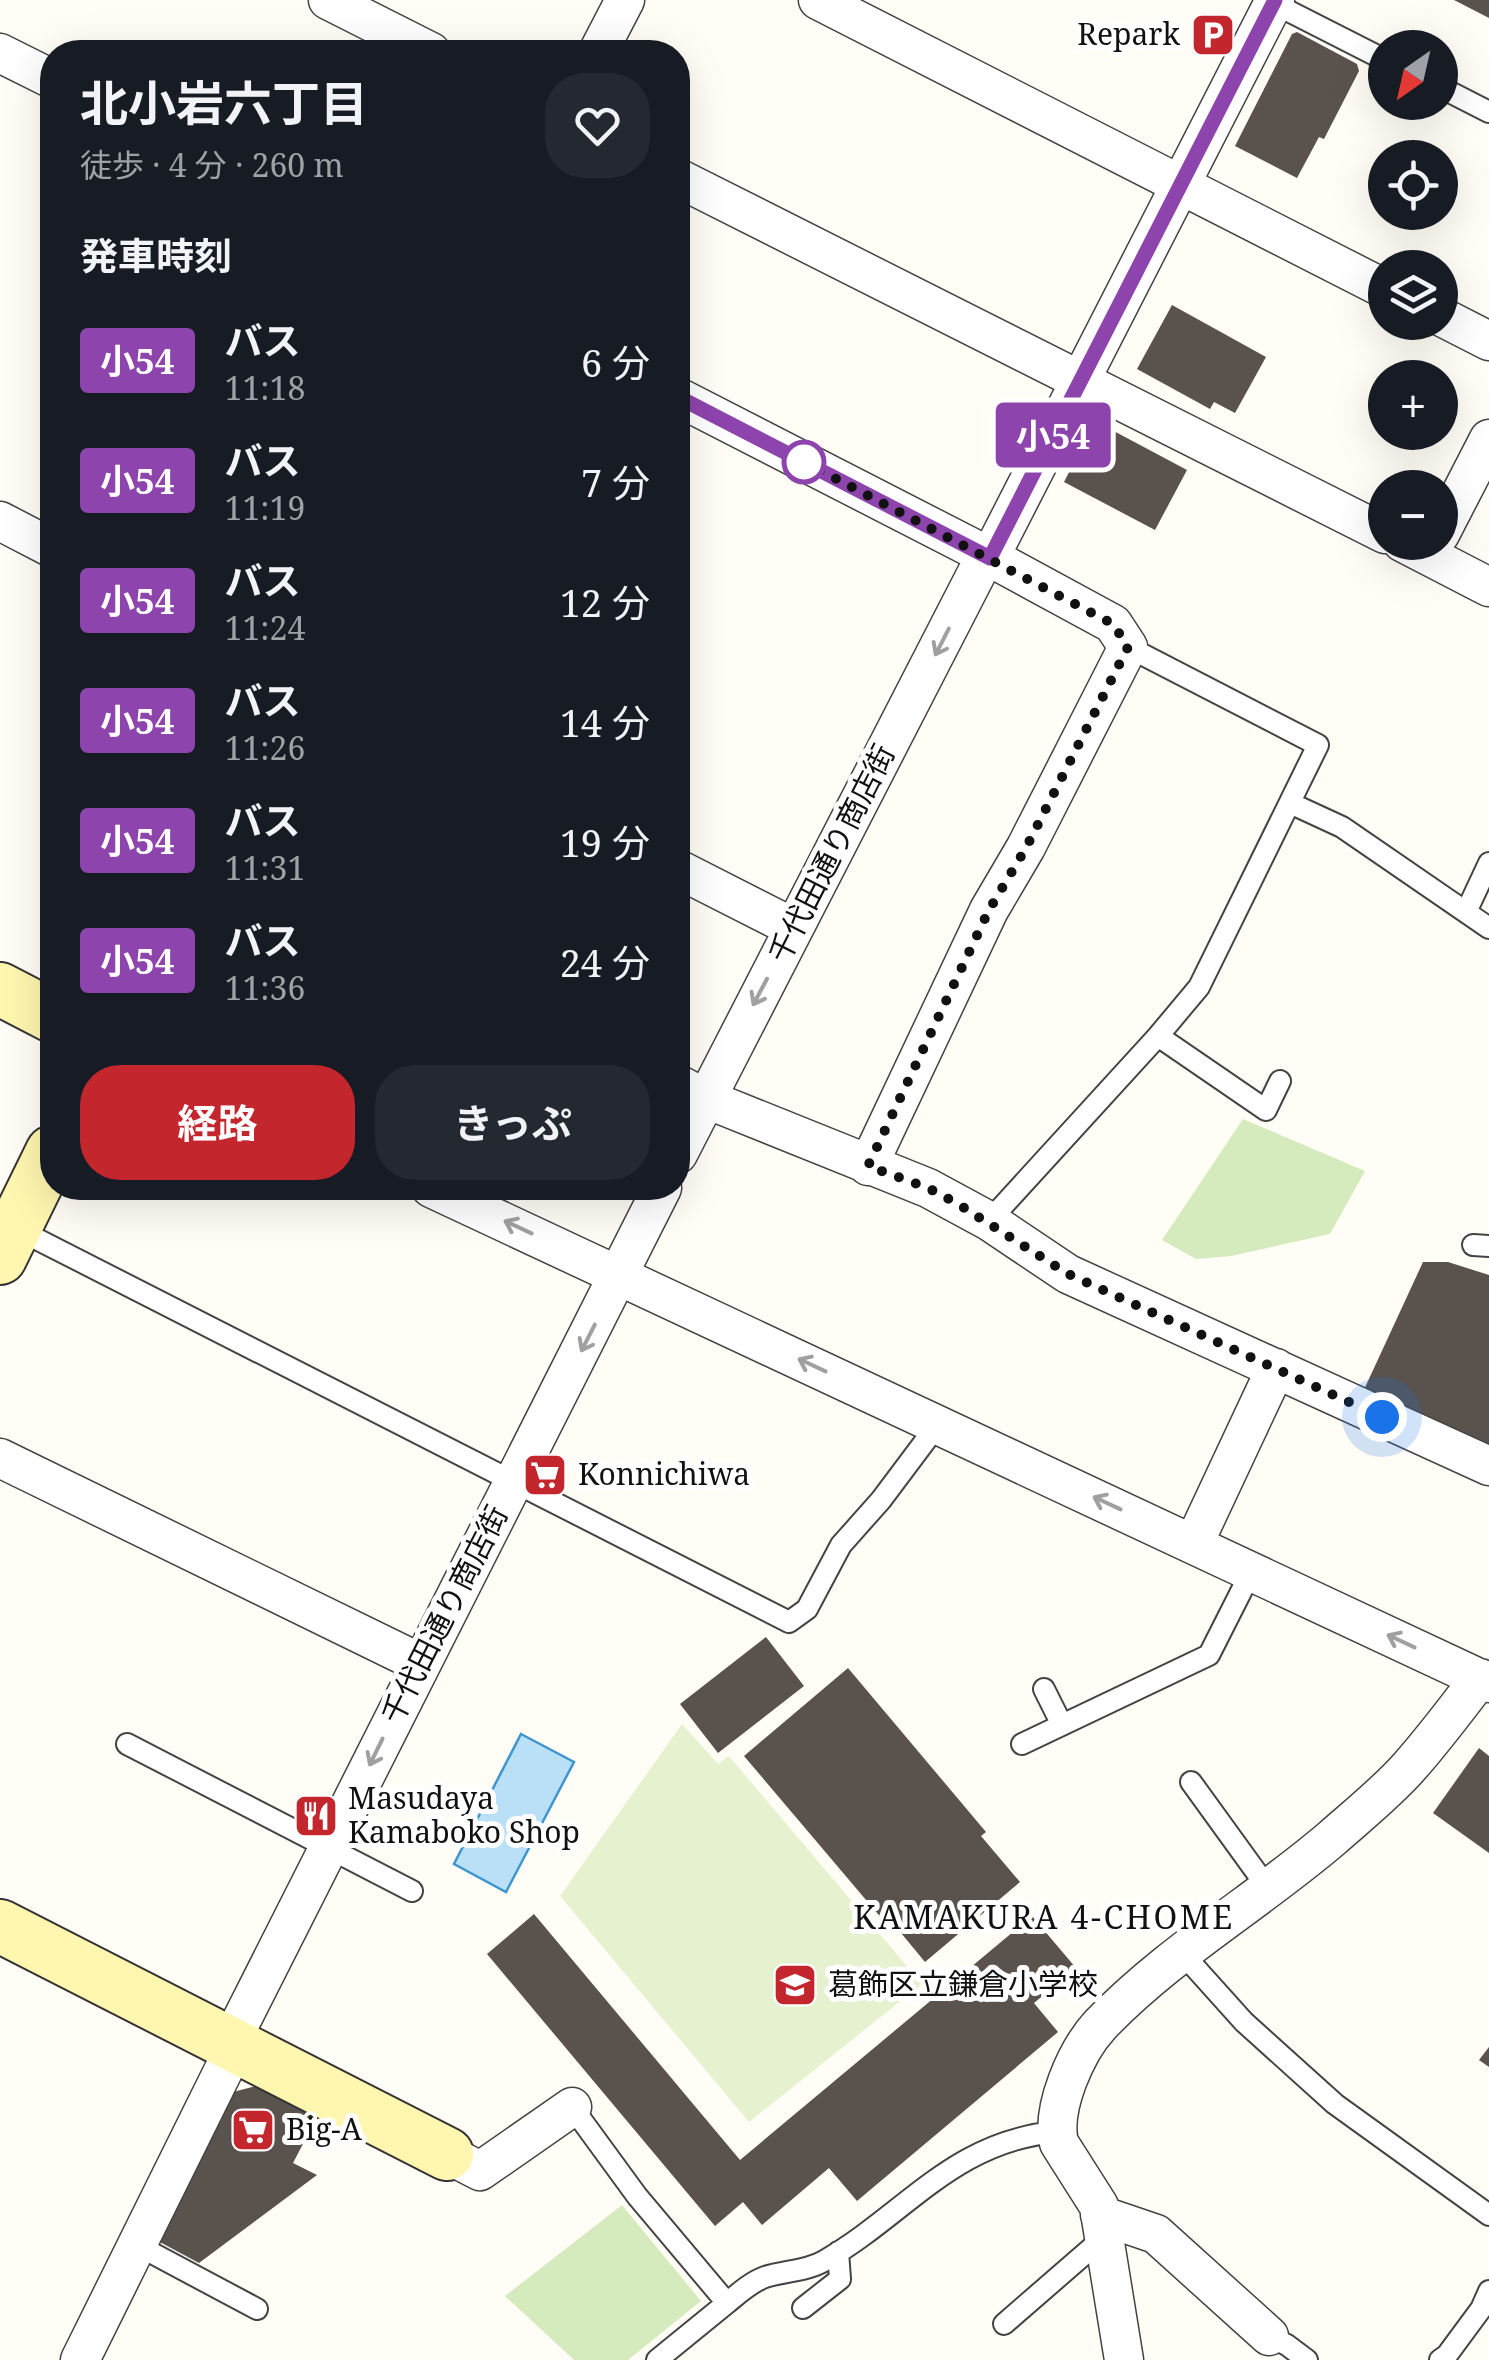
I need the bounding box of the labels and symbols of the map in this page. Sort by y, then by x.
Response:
parking icon: Repark [1190,12,1236,58]
place label: Repark [1077,13,1180,54]
north arrow [1368,30,1458,120]
line badge: 小54 [996,402,1110,468]
unlabelled marker [783,441,825,483]
one-way arrow [932,626,951,656]
street label: 千代田通り商店街 [758,737,903,970]
one-way arrow [750,977,769,1007]
one-way arrow [504,1217,534,1236]
one-way arrow [577,1322,597,1352]
one-way arrow [798,1355,828,1374]
your location [1357,1392,1407,1442]
supermarket icon: Konnichiwa [522,1452,568,1498]
place label: Konnichiwa [578,1453,750,1494]
one-way arrow [1093,1492,1123,1511]
street label: 千代田通り商店街 [371,1498,516,1731]
one-way arrow [1387,1630,1417,1649]
one-way arrow [366,1737,385,1766]
place label: Masudaya Kamaboko Shop [348,1777,580,1852]
restaurant icon: Masudaya Kamaboko Shop [293,1793,339,1839]
district label: KAMAKURA 4-CHOME [853,1895,1235,1938]
school or university icon: 葛飾区立鎌倉小学校 [772,1962,818,2008]
place label: 葛飾区立鎌倉小学校 [828,1963,1098,2004]
supermarket icon: Big-A [230,2107,276,2153]
place label: Big-A [286,2108,363,2149]

